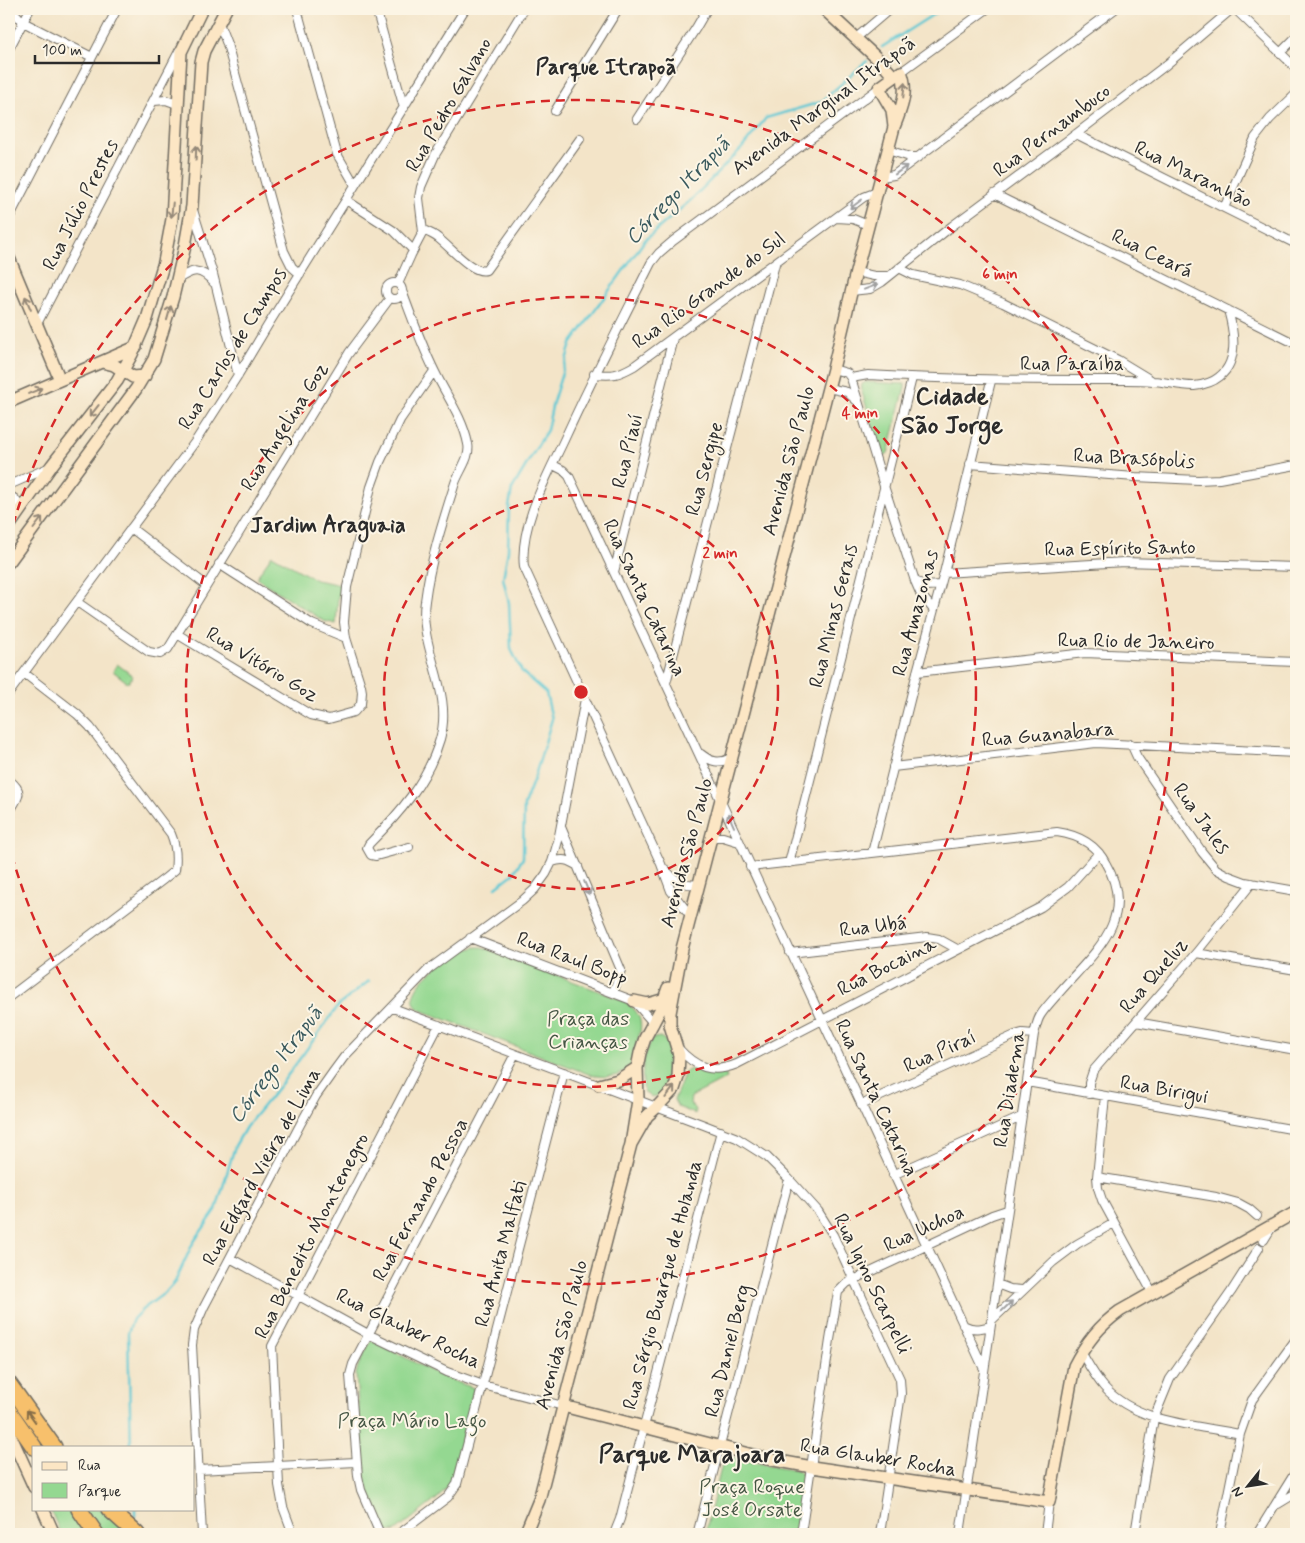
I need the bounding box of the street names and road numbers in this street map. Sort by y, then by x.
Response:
street label: Avenida Marginal Itrapoã [727,30,922,183]
street label: Rua Pedro Galvano [399,33,499,177]
street label: Rua Pernambuco [988,78,1116,184]
street label: Rua Júlio Prestes [36,135,126,275]
street label: Rua Maranhão [1129,135,1257,215]
street label: Rua Ceará [1107,223,1197,285]
street label: Rua Rio Grande do Sul [627,226,791,356]
street label: Rua Carlos de Campos [172,263,294,435]
street label: Rua Paraíba [1020,351,1124,378]
street label: Rua Angelina Goz [235,357,337,498]
street label: Avenida São Paulo [756,383,822,539]
street label: Rua Piauí [606,411,650,491]
street label: Rua Sergipe [680,419,731,519]
street label: Rua Brasópolis [1073,442,1196,476]
street label: Rua Santa Catarina [596,515,692,681]
street label: Rua Espírito Santo [1044,534,1196,564]
street label: Rua Minas Gerais [803,541,865,691]
street label: Rua Amazonas [886,547,946,679]
street label: Rua Vitório Goz [201,621,324,709]
street label: Rua Rio de Janeiro [1057,627,1215,657]
street label: Rua Guanabara [981,716,1115,754]
street label: Avenida São Paulo [654,775,720,931]
street label: Rua Jales [1166,778,1236,860]
street label: Rua Ubá [838,909,908,945]
street label: Rua Raul Bopp [513,925,631,993]
street label: Rua Bocaina [833,930,942,1003]
street label: Rua Queluz [1114,932,1194,1020]
street label: Rua Santa Catarina [828,1015,924,1181]
street label: Rua Piraí [899,1024,981,1080]
street label: Rua Diadema [987,1028,1033,1149]
street label: Rua Edgard Vieira de Lima [196,1063,329,1272]
street label: Rua Birigui [1118,1069,1210,1112]
street label: Rua Fernando Pessoa [367,1114,475,1286]
street label: Rua Benedito Montenegro [248,1128,377,1344]
street label: Rua Sérgio Buarque de Holanda [617,1157,711,1413]
street label: Rua Anita Malfati [469,1178,533,1330]
street label: Rua Uchoa [879,1199,969,1259]
street label: Rua Igino Scarpelli [826,1209,918,1359]
street label: Avenida São Paulo [529,1257,595,1413]
street label: Rua Glauber Rocha [331,1282,485,1376]
street label: Rua Daniel Berg [698,1282,759,1420]
street label: Rua Glauber Rocha [798,1432,958,1484]

